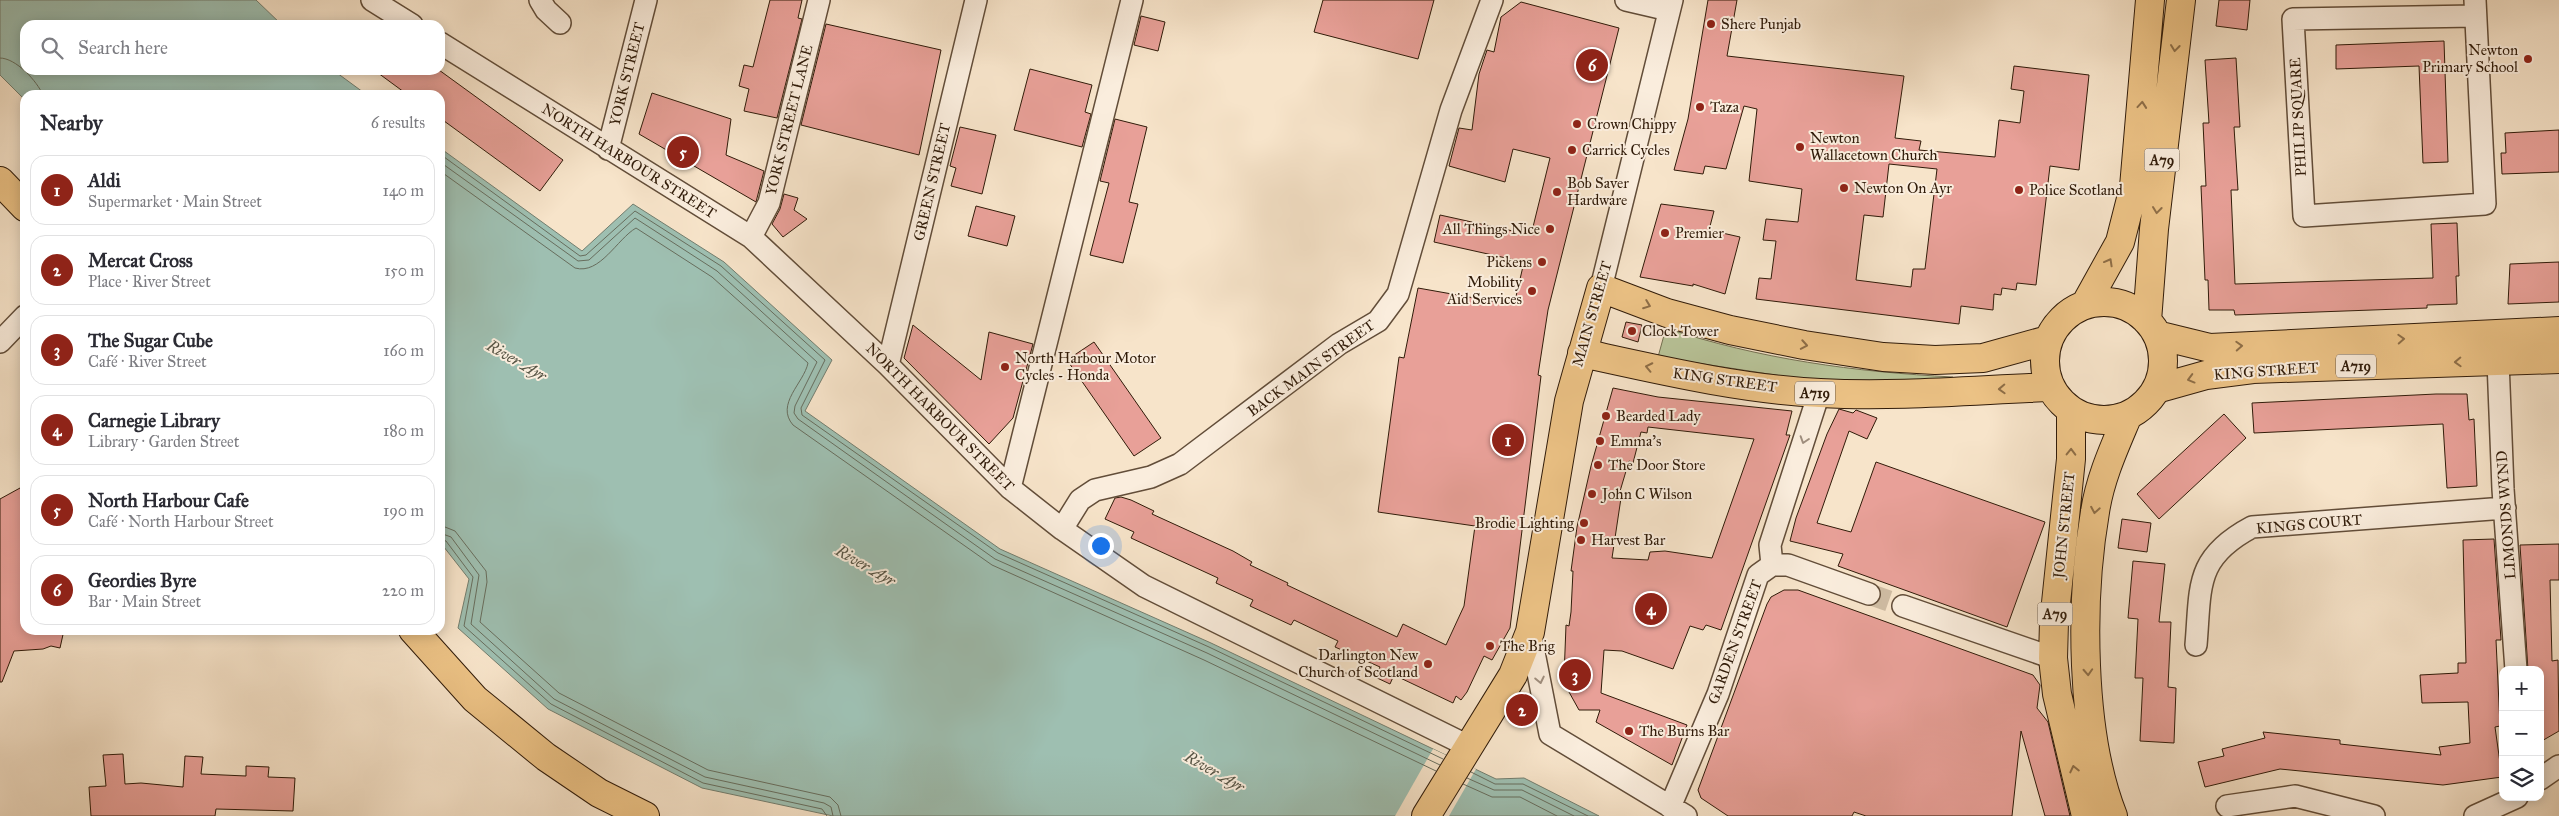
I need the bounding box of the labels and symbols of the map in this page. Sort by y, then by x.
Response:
place label: Shere Punjab [1721,15,1801,33]
marker: Shere Punjab [1705,18,1717,30]
street label: YORK STREET [605,20,649,128]
place label: Newton Primary School [2422,41,2519,76]
street label: YORK STREET LANE [762,43,816,197]
one-way arrow [2170,45,2181,53]
pin: 6 [1576,46,1608,84]
marker: Newton Primary School [2522,53,2534,65]
street label: PHILIP SQUARE [2286,57,2310,177]
place label: Taza [1710,98,1740,116]
street label: NORTH HARBOUR STREET [538,100,720,222]
marker: Taza [1694,101,1706,113]
one-way arrow [2137,101,2148,109]
place label: Crown Chippy [1587,115,1677,133]
marker: Crown Chippy [1571,118,1583,130]
street label: GREEN STREET [910,121,954,243]
place label: Newton Wallacetown Church [1810,129,1938,164]
pin: 5 [667,133,699,171]
place label: Carrick Cycles [1582,141,1670,159]
marker: Newton Wallacetown Church [1794,141,1806,153]
marker: Carrick Cycles [1566,144,1578,156]
road number: A79 [2144,148,2180,172]
place label: Bob Saver Hardware [1567,174,1629,209]
place label: Newton On Ayr [1854,179,1952,197]
place label: Police Scotland [2029,181,2123,199]
marker: Newton On Ayr [1838,182,1850,194]
marker: Police Scotland [2013,184,2025,196]
marker: Bob Saver Hardware [1551,186,1563,198]
one-way arrow [2152,206,2163,214]
place label: All Things Nice [1442,220,1540,238]
marker: All Things Nice [1544,223,1556,235]
place label: Premier [1675,224,1724,242]
marker: Premier [1659,227,1671,239]
place label: Pickens [1486,253,1532,271]
marker: Pickens [1536,256,1548,268]
street label: MAIN STREET [1568,259,1616,369]
one-way arrow [2102,259,2112,268]
place label: Mobility Aid Services [1446,273,1523,308]
marker: Mobility Aid Services [1526,285,1538,297]
one-way arrow [1642,299,1650,309]
street label: BACK MAIN STREET [1244,316,1378,420]
place label: Clock Tower [1642,322,1719,340]
marker: Clock Tower [1626,325,1638,337]
one-way arrow [2397,333,2405,344]
water label: River Ayr [483,335,551,386]
street label: NORTH HARBOUR STREET [862,339,1018,495]
one-way arrow [1799,339,1808,349]
one-way arrow [2235,341,2243,352]
place label: North Harbour Motor Cycles - Honda [1015,349,1156,384]
road number: A719 [2336,354,2376,378]
one-way arrow [2454,357,2462,368]
street label: KING STREET [2213,358,2319,384]
marker: North Harbour Motor Cycles - Honda [999,361,1011,373]
one-way arrow [1645,362,1654,373]
street label: KING STREET [1672,364,1778,396]
one-way arrow [2188,374,2196,384]
road number: A719 [1795,382,1835,404]
one-way arrow [1998,383,2006,394]
place label: Bearded Lady [1616,407,1701,425]
marker: Bearded Lady [1600,410,1612,422]
pin: 1 [1492,421,1524,459]
place label: Emma's [1610,432,1661,450]
marker: Emma's [1594,435,1606,447]
one-way arrow [1800,435,1810,443]
one-way arrow [2066,447,2076,455]
street label: LIMONDS WYND [2493,450,2519,580]
place label: The Door Store [1608,456,1705,474]
marker: The Door Store [1592,459,1604,471]
street label: JOHN STREET [2049,471,2080,581]
place label: John C Wilson [1600,485,1692,504]
marker: John C Wilson [1586,488,1598,500]
one-way arrow [2091,506,2101,515]
street label: KINGS COURT [2255,510,2363,538]
place label: Brodie Lighting [1475,514,1575,532]
marker: Brodie Lighting [1578,517,1590,529]
place label: Harvest Bar [1591,531,1666,549]
your location [1088,533,1114,559]
marker: Harvest Bar [1575,534,1587,546]
water label: River Ayr [832,540,900,591]
street label: GARDEN STREET [1704,577,1766,707]
pin: 4 [1635,590,1667,628]
road number: A79 [2038,602,2072,626]
place label: The Brig [1500,637,1556,655]
marker: The Brig [1484,640,1496,652]
place label: Darlington New Church of Scotland [1298,646,1418,681]
pin: 3 [1559,656,1591,694]
marker: Darlington New Church of Scotland [1422,658,1434,670]
one-way arrow [2082,669,2093,677]
one-way arrow [1534,675,1545,684]
pin: 2 [1506,691,1538,729]
place label: The Burns Bar [1639,722,1730,740]
marker: The Burns Bar [1623,725,1635,737]
water label: River Ayr [1181,746,1249,797]
one-way arrow [2069,764,2080,773]

